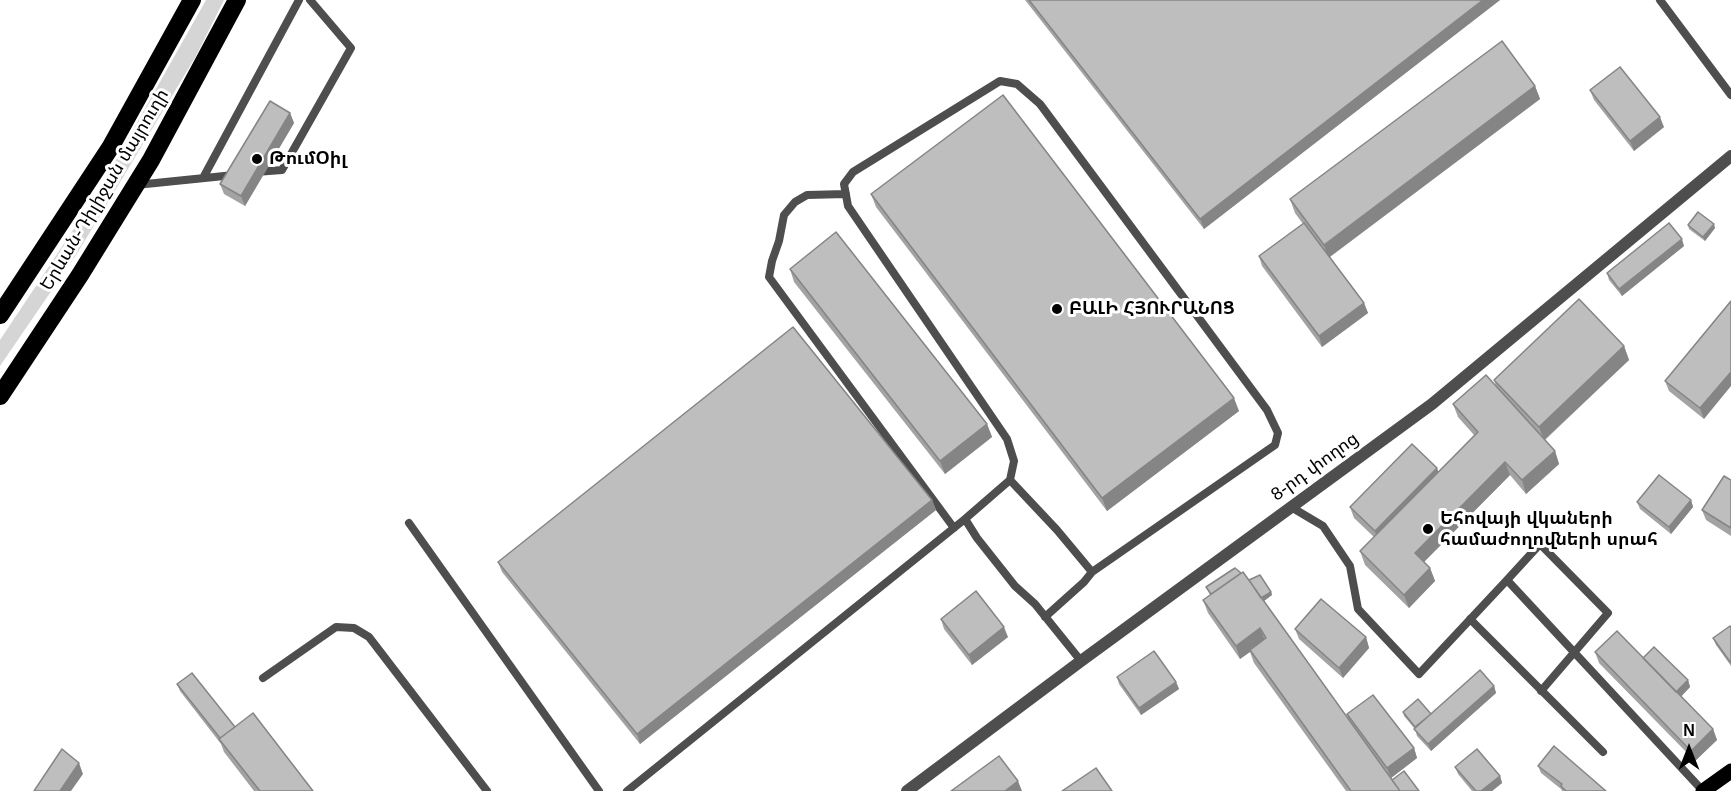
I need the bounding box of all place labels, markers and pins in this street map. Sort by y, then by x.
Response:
place label: ԹումՕիլ [269,148,347,170]
marker: ԹումՕիլ [250,152,264,166]
place label: ԲԱԼԻ ՀՅՈՒՐԱՆՈՑ [1069,298,1235,320]
marker: ԲԱԼԻ ՀՅՈՒՐԱՆՈՑ [1050,302,1064,316]
place label: Եհովայի վկաների համաժողովների սրահ [1440,508,1658,550]
marker: Եհովայի վկաների համաժողովների սրահ [1421,522,1435,536]

